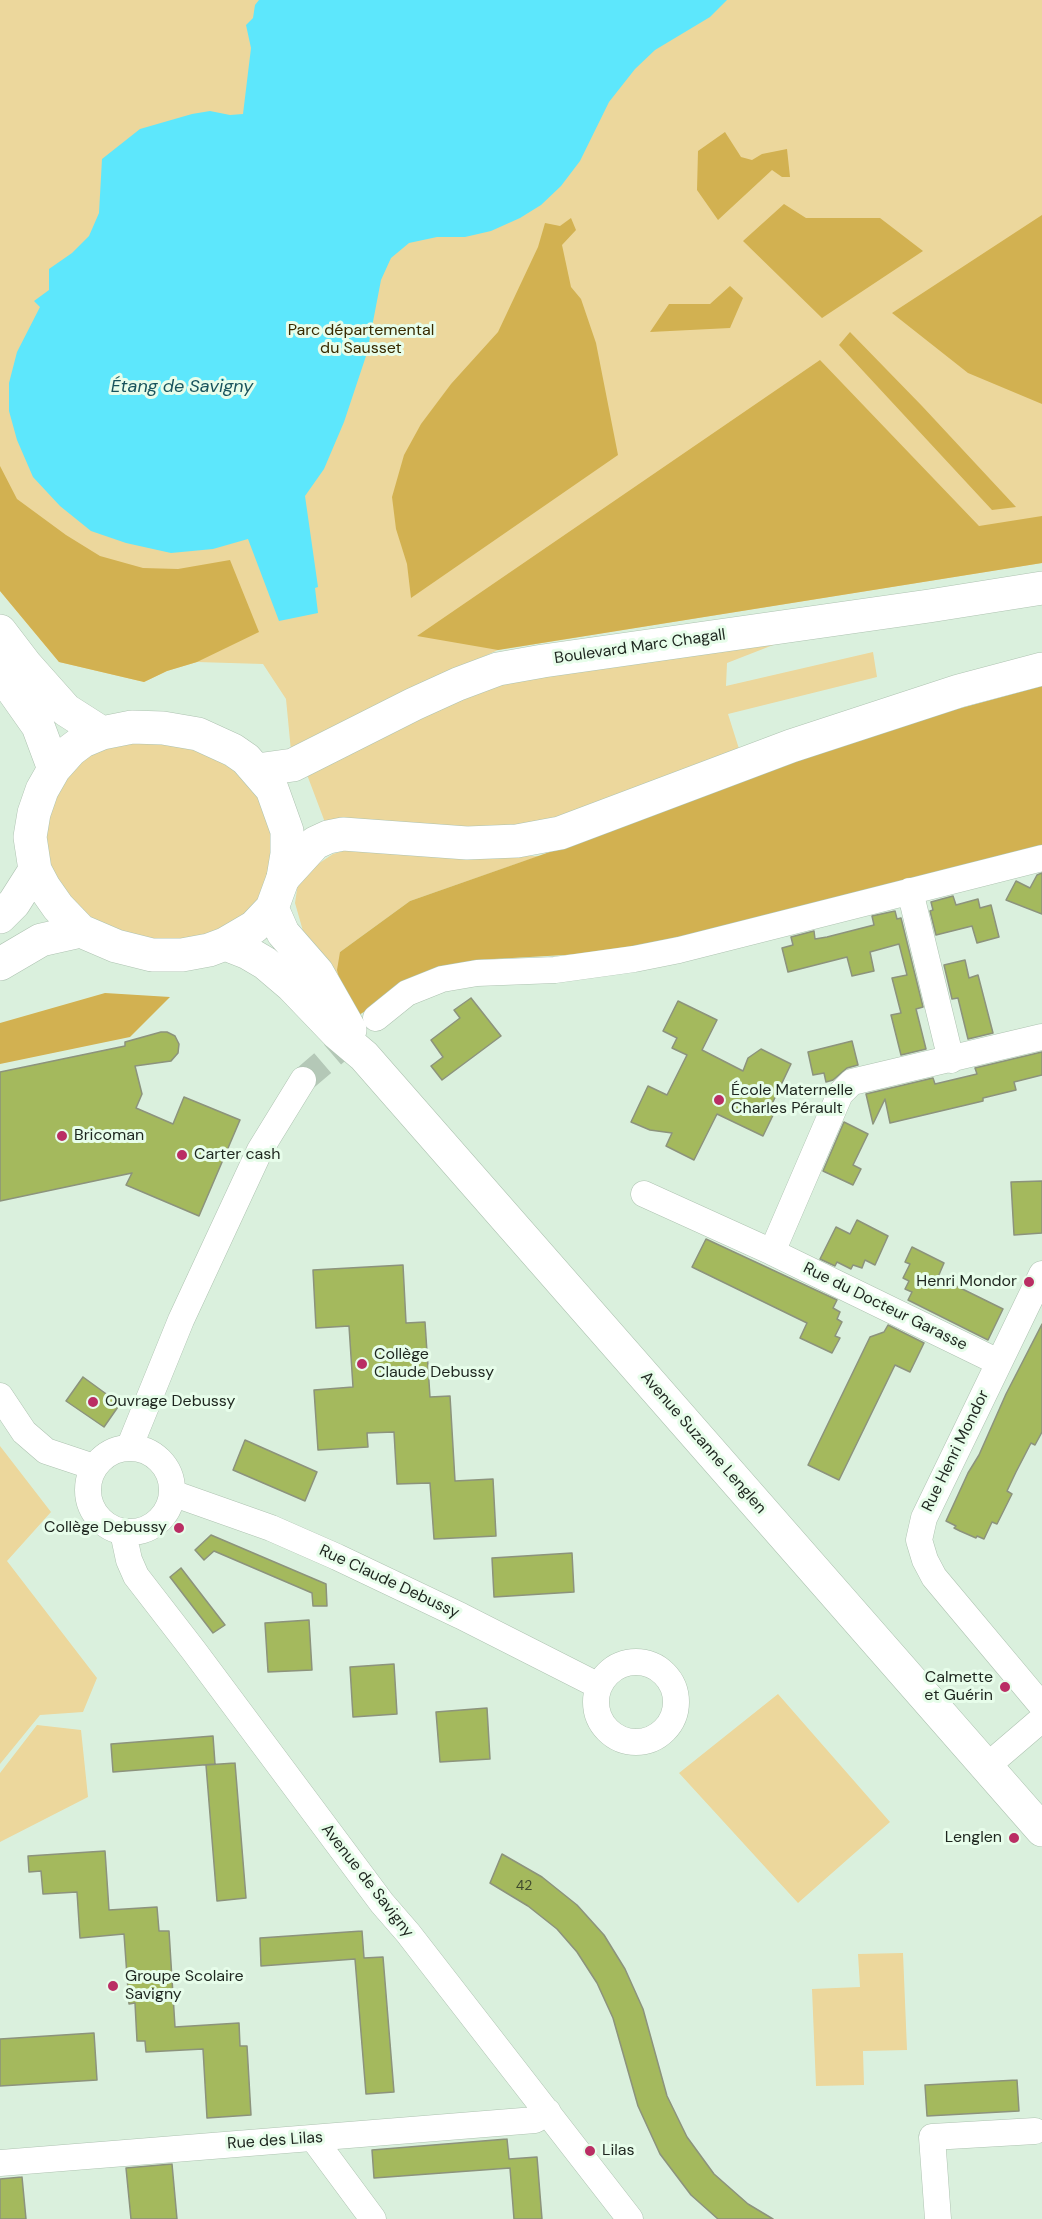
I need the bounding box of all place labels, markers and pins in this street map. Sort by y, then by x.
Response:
place label: École Maternelle Charles Pérault [731,1081,853,1119]
marker: École Maternelle Charles Pérault [712,1093,726,1107]
place label: Bricoman [74,1126,144,1146]
marker: Bricoman [55,1129,69,1143]
place label: Carter cash [194,1145,280,1165]
marker: Carter cash [175,1148,189,1162]
place label: Henri Mondor [916,1272,1017,1292]
marker: Henri Mondor [1022,1275,1036,1289]
place label: Collège Claude Debussy [374,1345,494,1383]
marker: Collège Claude Debussy [355,1357,369,1371]
place label: Ouvrage Debussy [105,1392,235,1412]
marker: Ouvrage Debussy [86,1395,100,1409]
place label: Collège Debussy [44,1518,167,1538]
marker: Collège Debussy [172,1521,186,1535]
place label: Calmette et Guérin [924,1668,993,1706]
marker: Calmette et Guérin [998,1680,1012,1694]
place label: Lenglen [945,1828,1002,1848]
marker: Lenglen [1007,1831,1021,1845]
place label: Groupe Scolaire Savigny [125,1967,243,2005]
marker: Groupe Scolaire Savigny [106,1979,120,1993]
place label: Lilas [602,2141,635,2161]
marker: Lilas [583,2144,597,2158]

